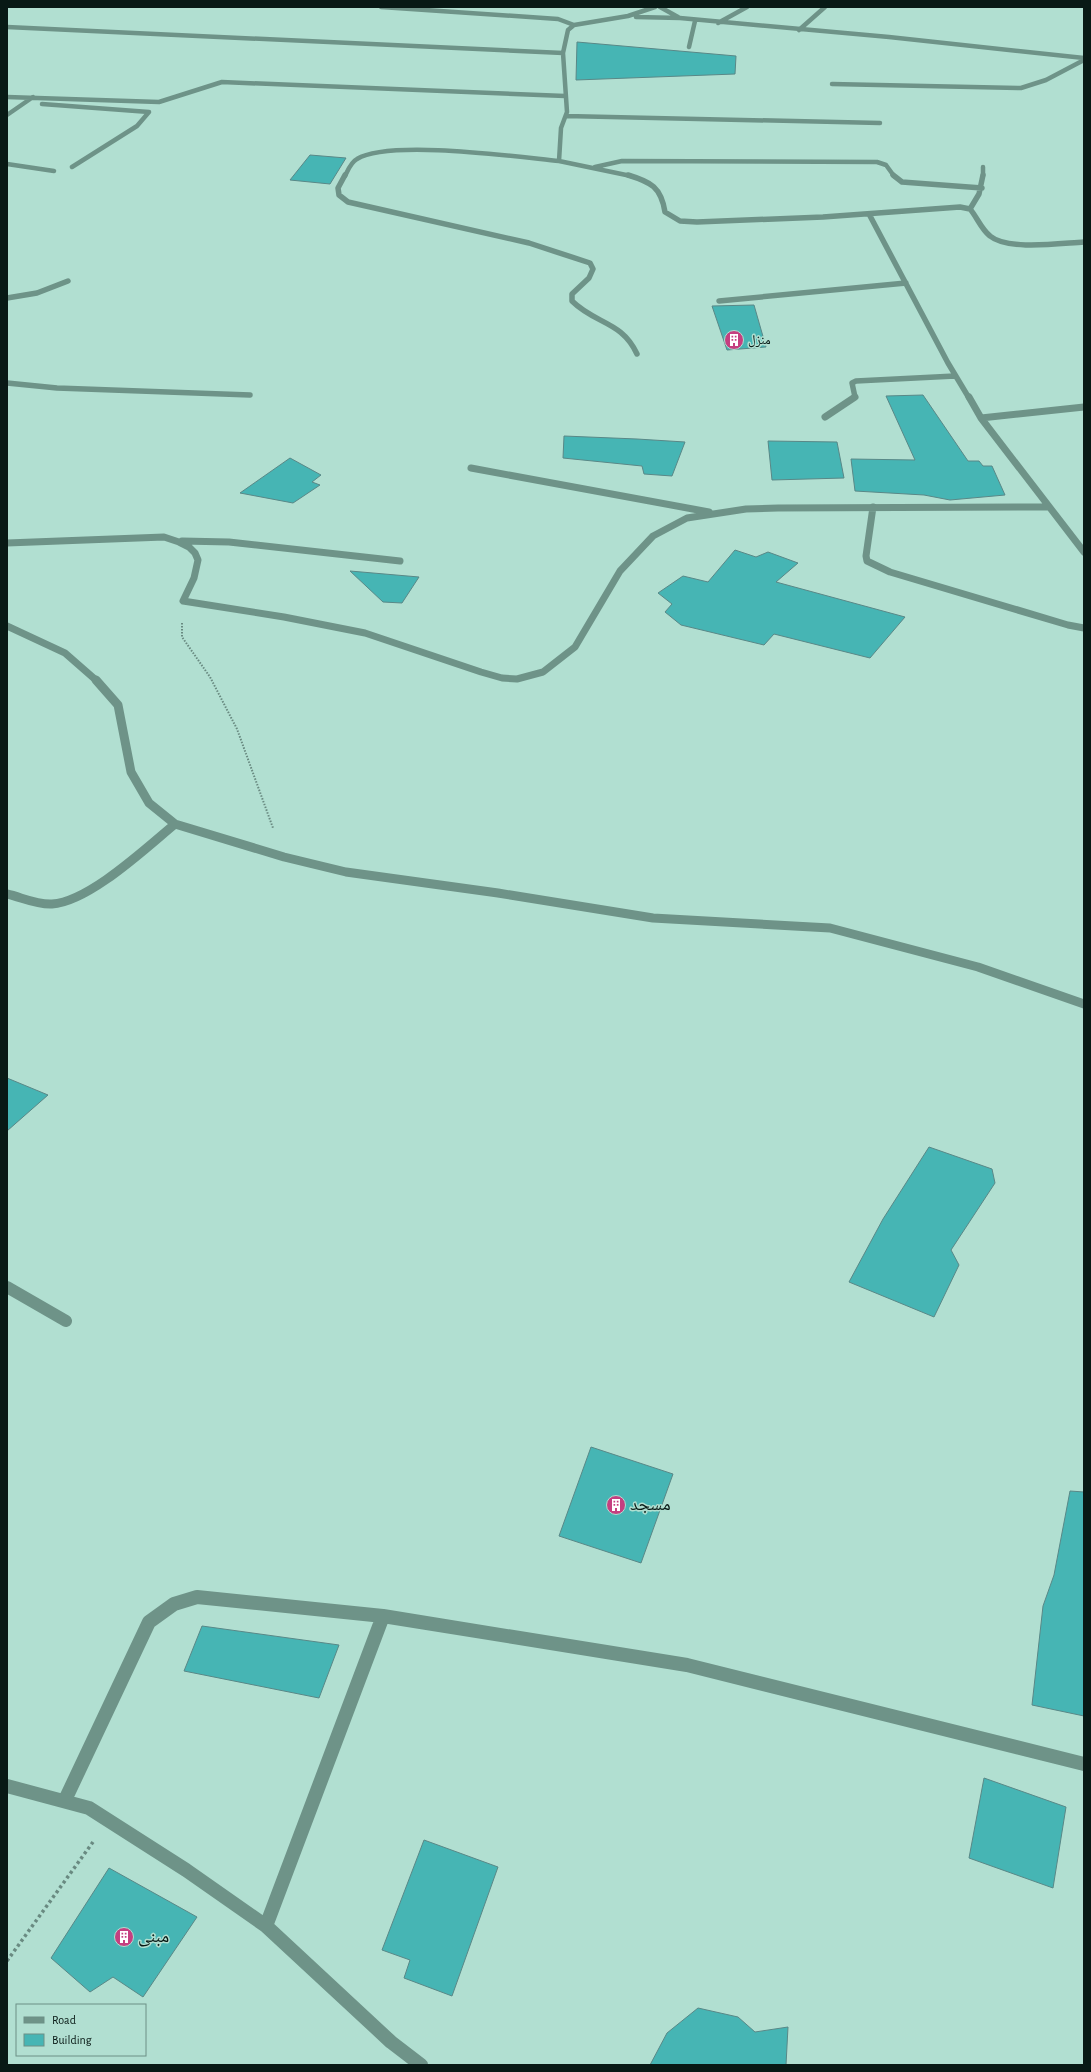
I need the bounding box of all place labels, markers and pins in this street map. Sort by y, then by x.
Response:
building icon: منزل [723,329,745,351]
place label: منزل [748,334,771,348]
building icon: مسجد [605,1494,627,1516]
place label: مسجد [630,1496,671,1514]
building icon: مبنى [113,1926,135,1948]
place label: مبنى [138,1928,169,1947]

